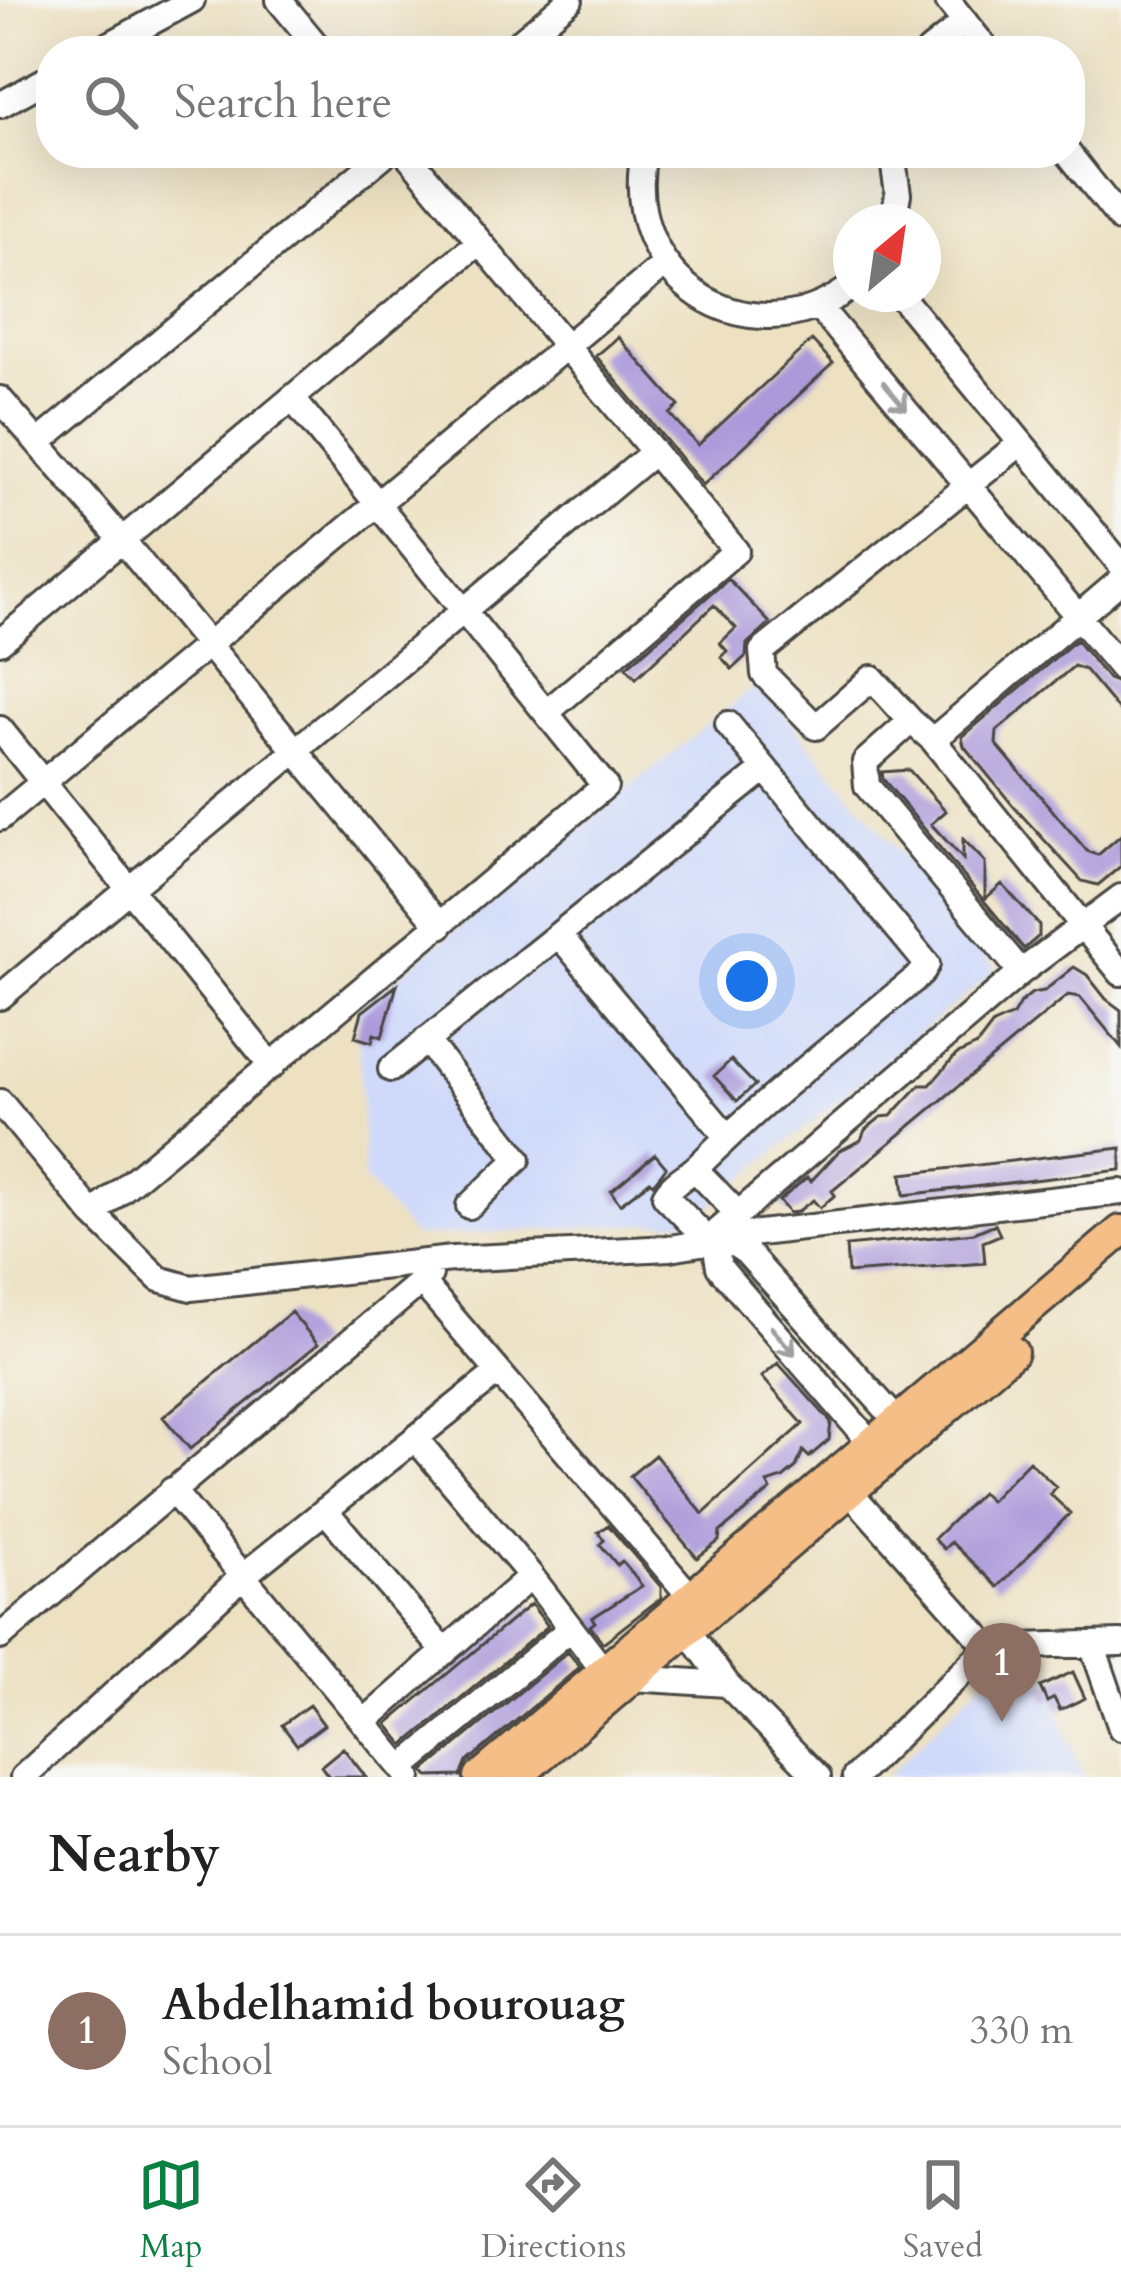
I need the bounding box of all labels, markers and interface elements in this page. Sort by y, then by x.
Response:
search box [36,36,1085,168]
icon: search [78,69,144,135]
text: Search here [174,72,392,133]
north arrow [833,204,941,312]
one-way arrow [880,380,908,411]
your location [717,951,777,1011]
one-way arrow [769,1325,796,1356]
pin: 1 [963,1623,1041,1722]
text: Nearby [48,1820,220,1890]
text: Abdelhamid bourouag [162,1974,625,2035]
text: 1 [77,2004,97,2057]
text: 330 m [970,2004,1073,2057]
text: School [162,2035,273,2088]
tab: Map [138,2152,204,2269]
tab: Directions [481,2152,626,2269]
tab: Saved [903,2152,983,2269]

